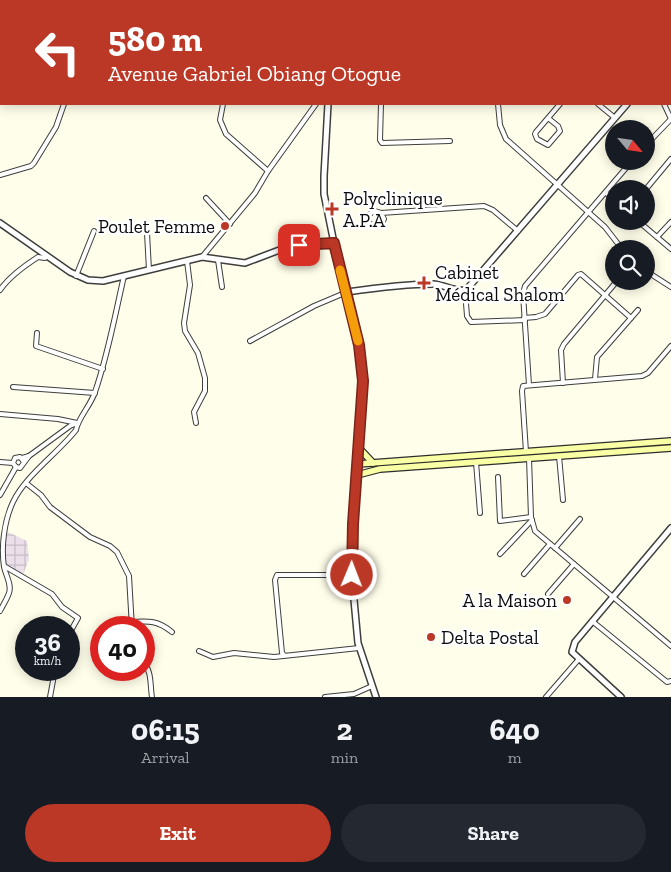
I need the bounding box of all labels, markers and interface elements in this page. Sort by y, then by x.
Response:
text: 580 m [108,18,203,60]
icon: left [25,20,90,85]
text: Avenue Gabriel Obiang Otogue [108,60,401,87]
north arrow [605,120,655,170]
map controls [605,120,655,290]
button: sound [605,180,655,230]
place label: Polyclinique A.P.A [343,187,443,232]
marker: Polyclinique A.P.A [325,202,339,216]
place label: Poulet Femme [98,215,215,238]
marker: Poulet Femme [219,220,231,232]
pin [278,224,320,266]
icon: arrive [285,231,313,259]
button: search [605,240,655,290]
place label: Cabinet Médical Shalom [435,261,565,306]
marker: Cabinet Médical Shalom [417,276,431,290]
position arrow [325,548,377,600]
place label: A la Maison [462,589,557,612]
marker: A la Maison [561,594,573,606]
speed limit sign: 40 [90,616,155,681]
place label: Delta Postal [441,626,539,649]
text: 36 [34,627,61,657]
marker: Delta Postal [425,631,437,643]
text: km/h [34,654,61,668]
text: 06:15 [131,712,200,748]
text: 2 [336,712,353,748]
text: 640 [489,712,540,748]
text: Arrival [141,748,190,767]
text: min [331,748,358,767]
text: m [508,748,522,767]
button: Exit [25,804,331,862]
button: Share [341,804,646,862]

